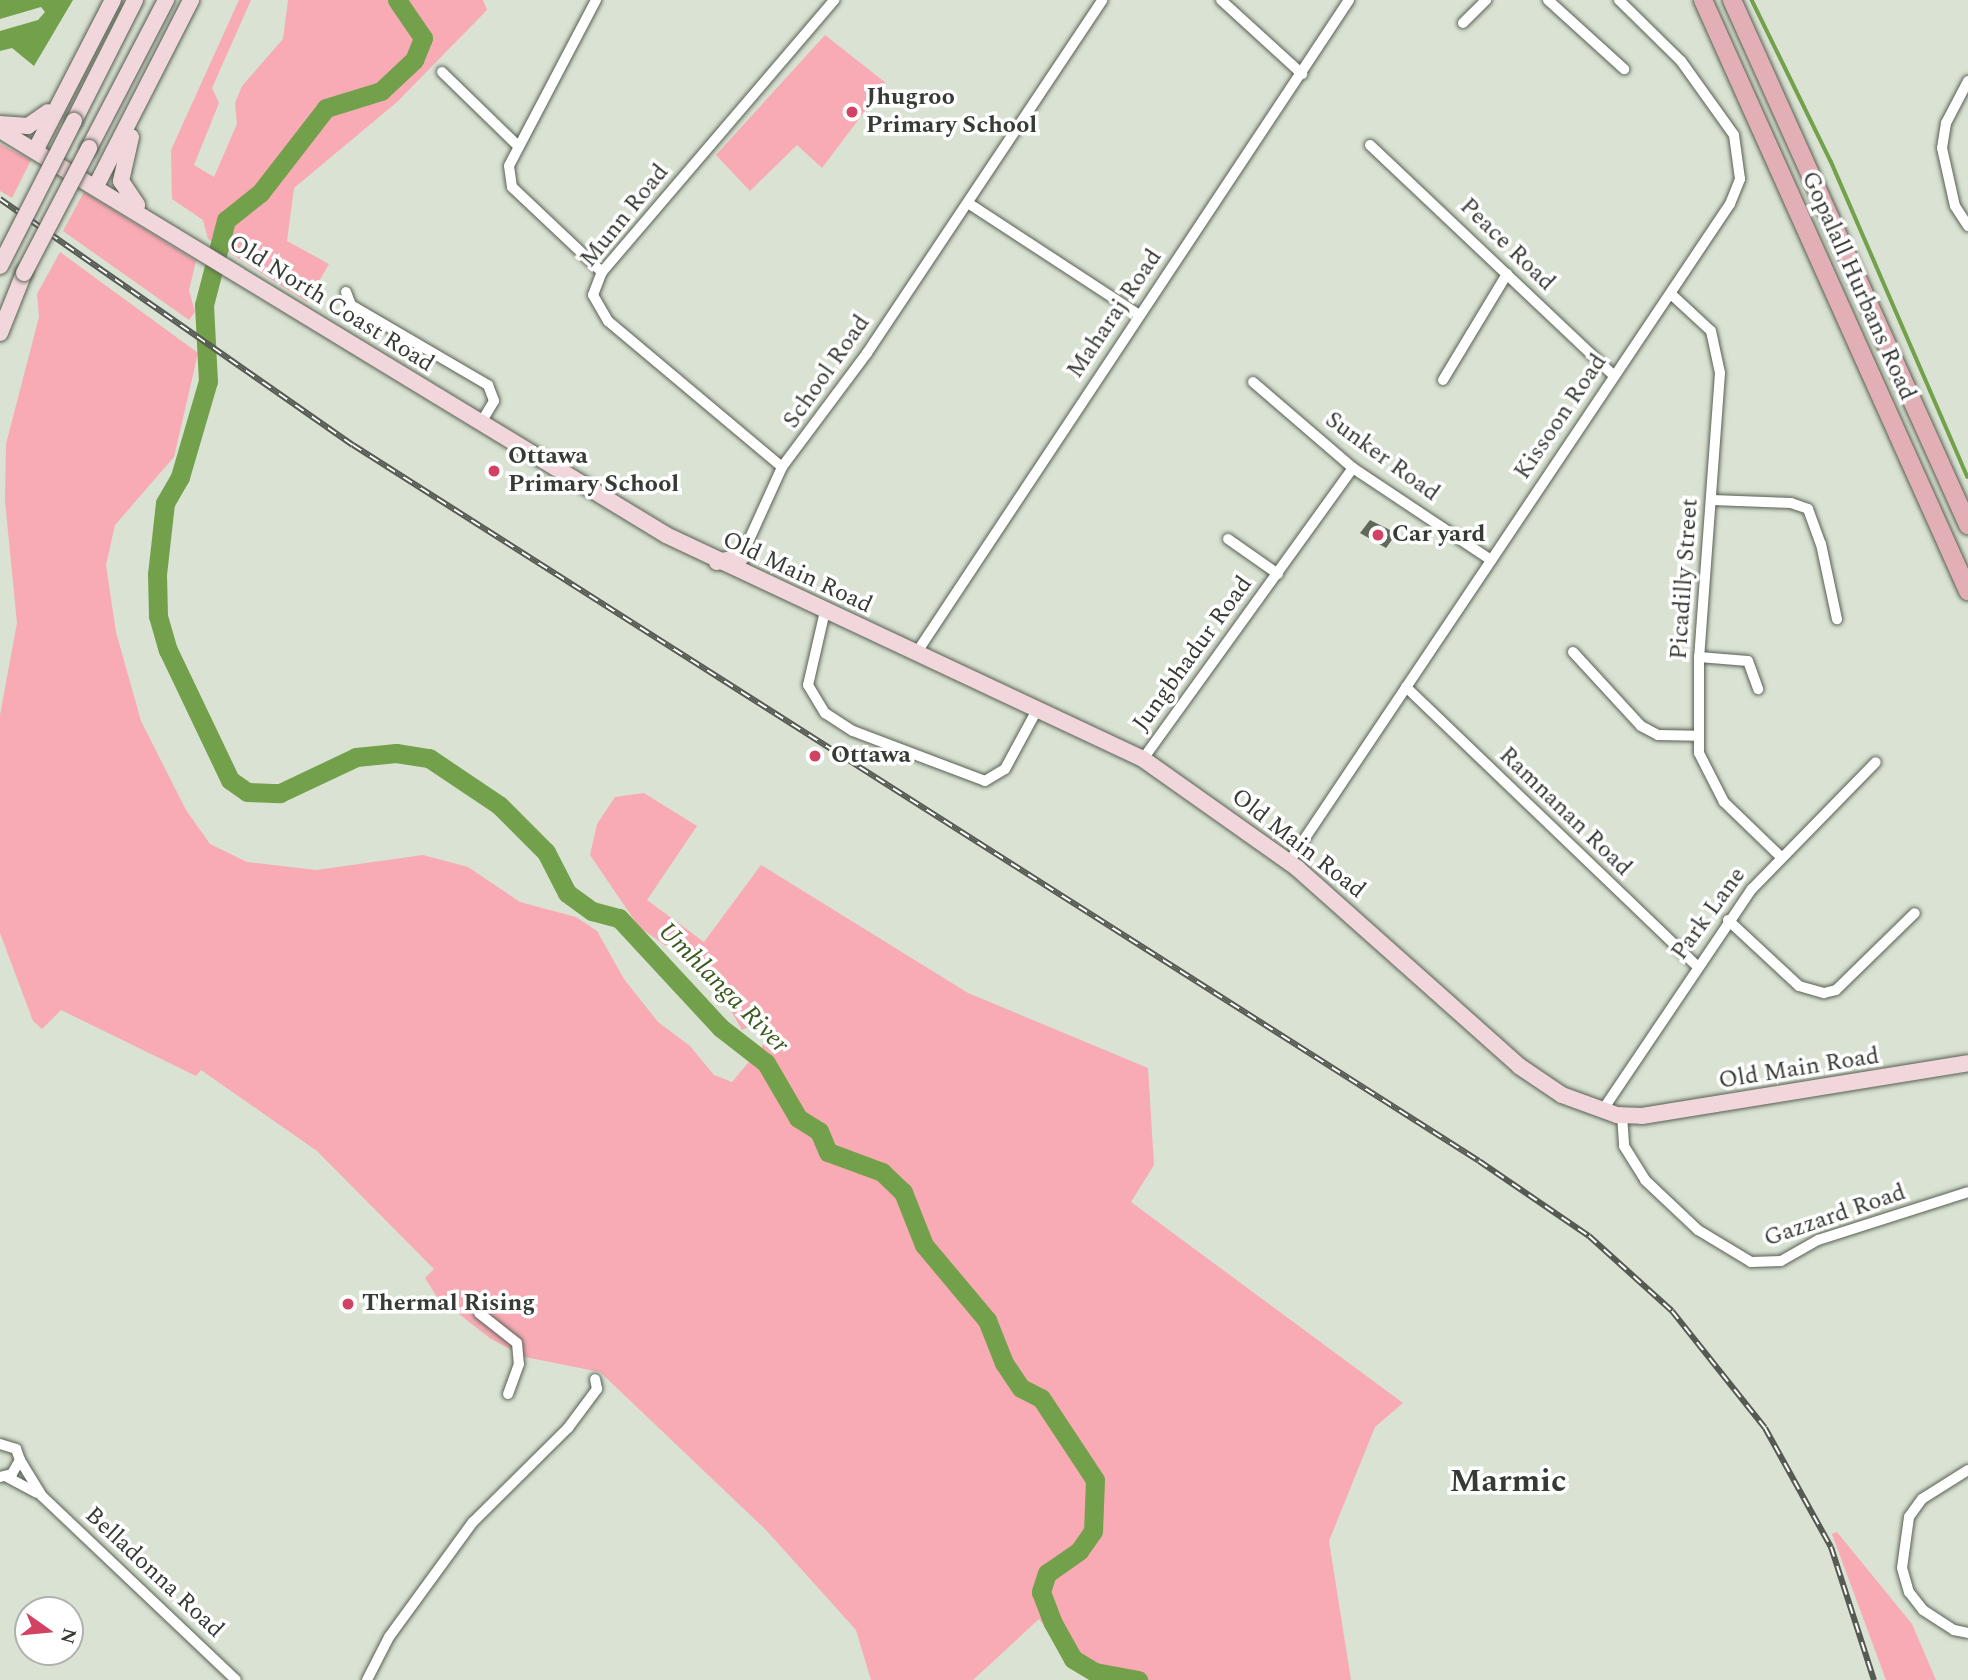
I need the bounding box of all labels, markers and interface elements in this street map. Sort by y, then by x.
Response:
place label: Jhugroo Primary School [866,84,1037,140]
marker: Jhugroo Primary School [844,104,860,120]
street label: Munn Road [575,159,675,273]
street label: Gopalall Hurbans Road [1794,167,1922,405]
street label: Peace Road [1453,192,1561,298]
street label: Old North Coast Road [223,229,439,379]
street label: Maharaj Road [1061,244,1169,384]
street label: School Road [777,310,877,434]
street label: Kissoon Road [1508,349,1614,485]
street label: Sunker Road [1319,406,1445,508]
place label: Ottawa Primary School [508,443,679,499]
marker: Ottawa Primary School [486,463,502,479]
street label: Picadilly Street [1665,497,1705,661]
place label: Car yard [1392,521,1486,549]
street label: Old Main Road [717,526,877,620]
marker: Car yard [1370,527,1386,543]
street label: Jungbhadur Road [1127,571,1259,737]
street label: Ramnanan Road [1493,741,1637,883]
place label: Ottawa [831,742,911,770]
marker: Ottawa [805,746,825,766]
street label: Old Main Road [1225,783,1371,905]
street label: Park Lane [1666,862,1752,966]
water label: Umhlanga River [651,916,795,1060]
street label: Old Main Road [1717,1042,1881,1096]
street label: Gazzard Road [1760,1178,1910,1254]
place label: Thermal Rising [362,1290,535,1318]
marker: Thermal Rising [340,1296,356,1312]
district label: Marmic [1450,1463,1566,1501]
street label: Belladonna Road [79,1501,229,1645]
north arrow [14,1596,84,1666]
text: N [52,1625,84,1647]

